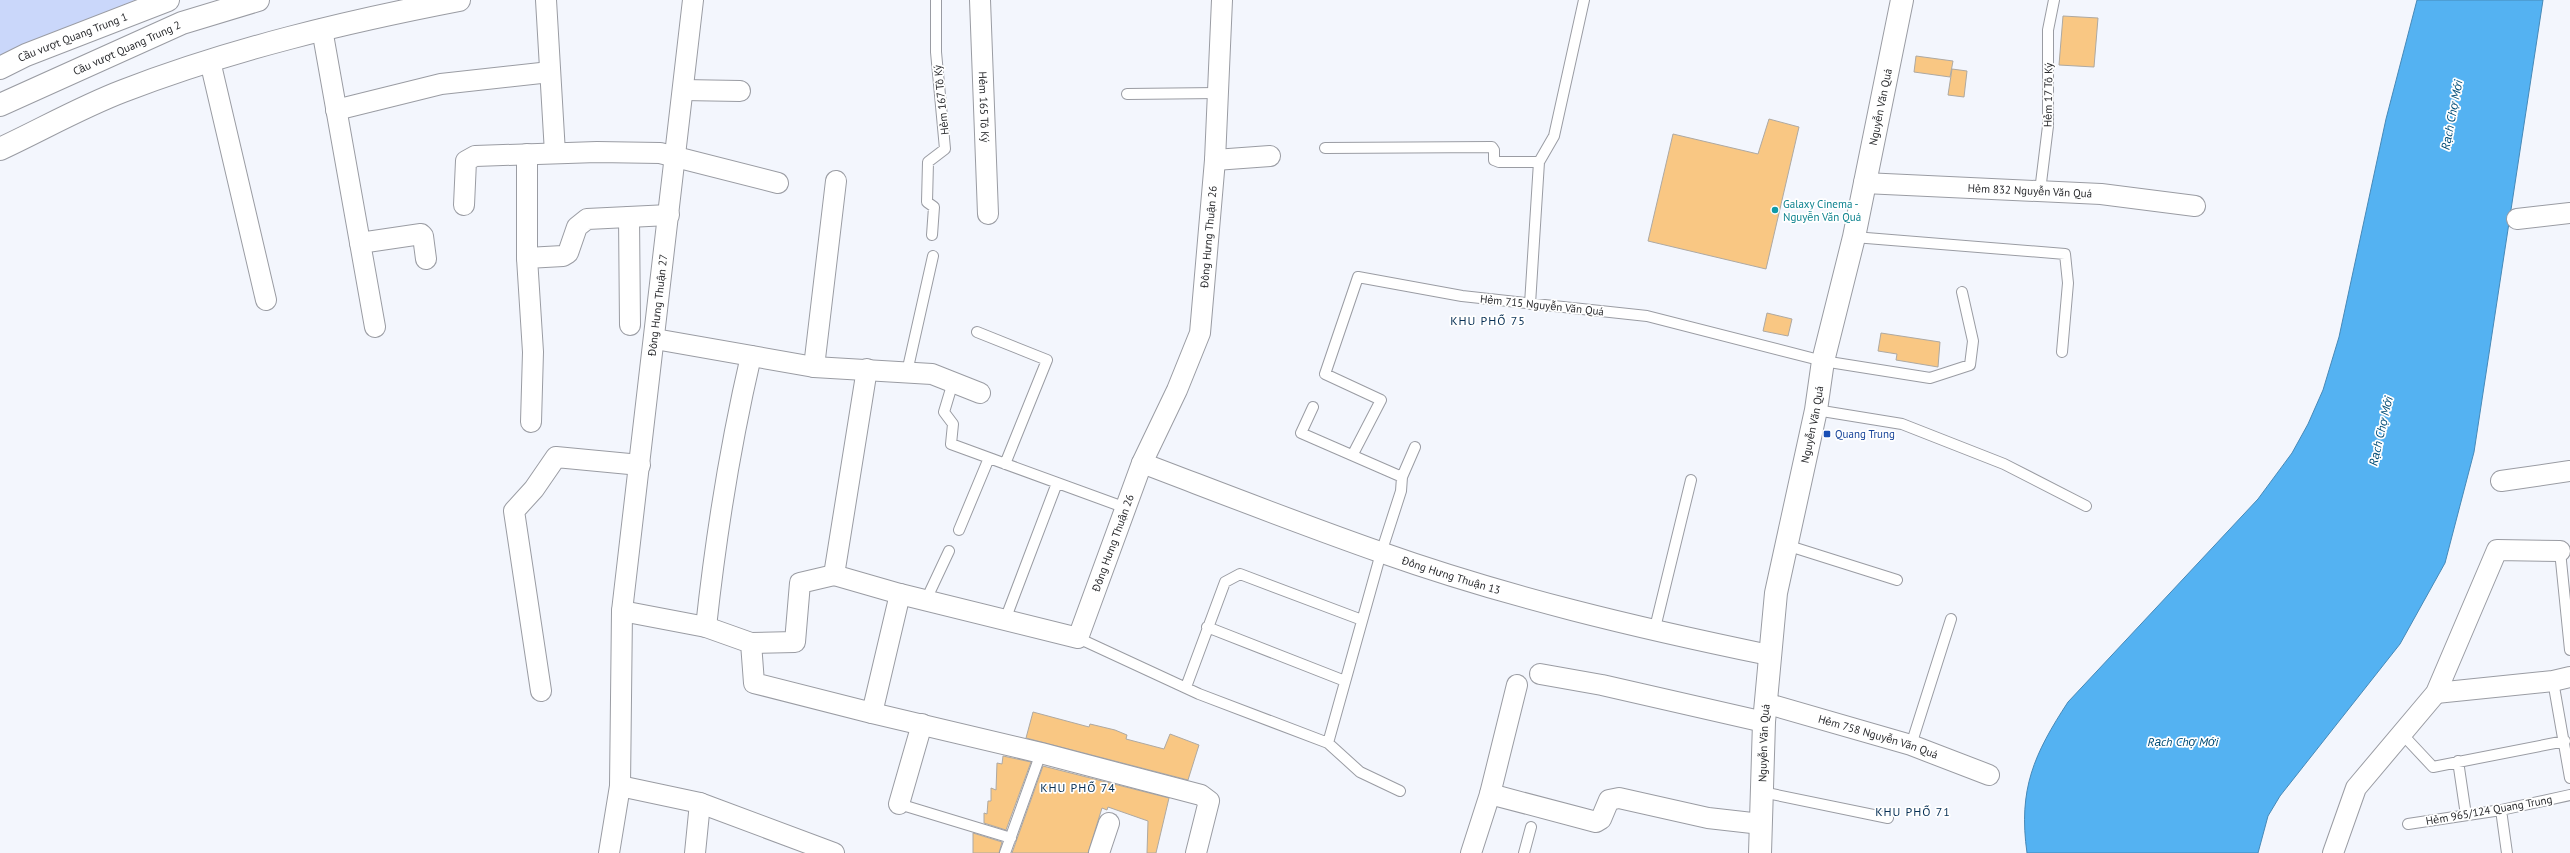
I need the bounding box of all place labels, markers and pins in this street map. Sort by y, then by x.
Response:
place label: Galaxy Cinema - Nguyễn Văn Quá [1783,197,1861,224]
marker: Galaxy Cinema - Nguyễn Văn Quá [1770,205,1780,215]
place label: Quang Trung [1835,427,1895,441]
marker: Quang Trung [1822,429,1832,439]

